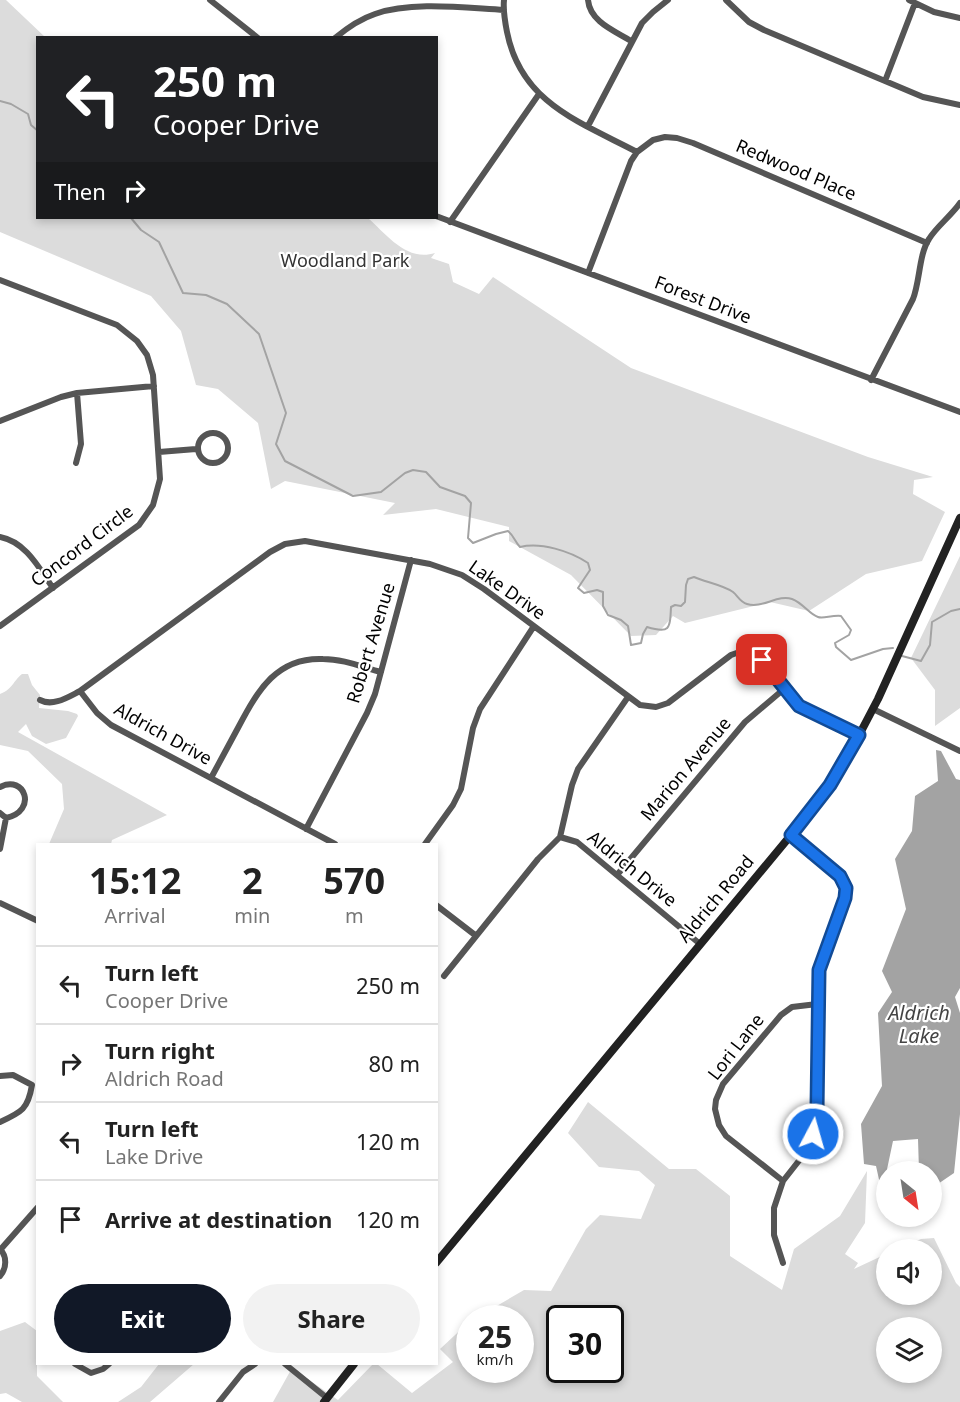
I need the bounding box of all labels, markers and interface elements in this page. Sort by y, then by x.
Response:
text: 250 m [153,52,277,109]
icon: left [54,60,132,138]
text: Cooper Drive [153,106,320,143]
street label: Redwood Place [733,133,860,205]
icon: right [118,174,151,207]
text: Then [54,176,106,206]
park label: Woodland Park [281,248,410,272]
street label: Forest Drive [652,270,755,329]
street label: Concord Circle [25,499,137,592]
street label: Lake Drive [464,554,551,624]
street label: Robert Avenue [340,579,400,706]
pin [736,634,787,685]
icon: arrive [745,643,778,676]
street label: Aldrich Drive [110,696,217,770]
street label: Marion Avenue [635,711,736,825]
street label: Aldrich Drive [583,825,682,912]
street label: Aldrich Road [672,850,759,947]
text: 15:12 [89,856,181,905]
text: 2 [242,856,263,905]
text: 570 [323,856,385,905]
text: Arrival [105,902,166,929]
text: min [234,902,270,929]
text: m [345,902,364,929]
text: Turn left [105,957,199,987]
icon: left [54,969,87,1002]
text: 250 m [356,970,420,1000]
text: Cooper Drive [105,987,228,1014]
water label: Aldrich Lake [886,999,950,1049]
street label: Lori Lane [702,1008,769,1084]
text: Turn right [105,1035,215,1065]
icon: right [54,1047,87,1080]
text: 80 m [369,1048,420,1078]
text: Aldrich Road [105,1065,224,1092]
position arrow [781,1102,845,1166]
text: Turn left [105,1113,199,1143]
icon: left [54,1125,87,1158]
text: 120 m [356,1126,420,1156]
text: Lake Drive [105,1143,203,1170]
north arrow [876,1161,942,1227]
map controls [876,1161,942,1383]
icon: arrive [54,1203,87,1236]
text: Arrive at destination [105,1204,332,1234]
text: 120 m [356,1204,420,1234]
button: sound [876,1239,942,1305]
button: Exit [54,1284,231,1353]
button: Share [243,1284,420,1353]
speed limit sign: 30 [546,1305,624,1383]
text: 25 [478,1316,512,1357]
button: layers [876,1317,942,1383]
text: km/h [477,1349,513,1369]

